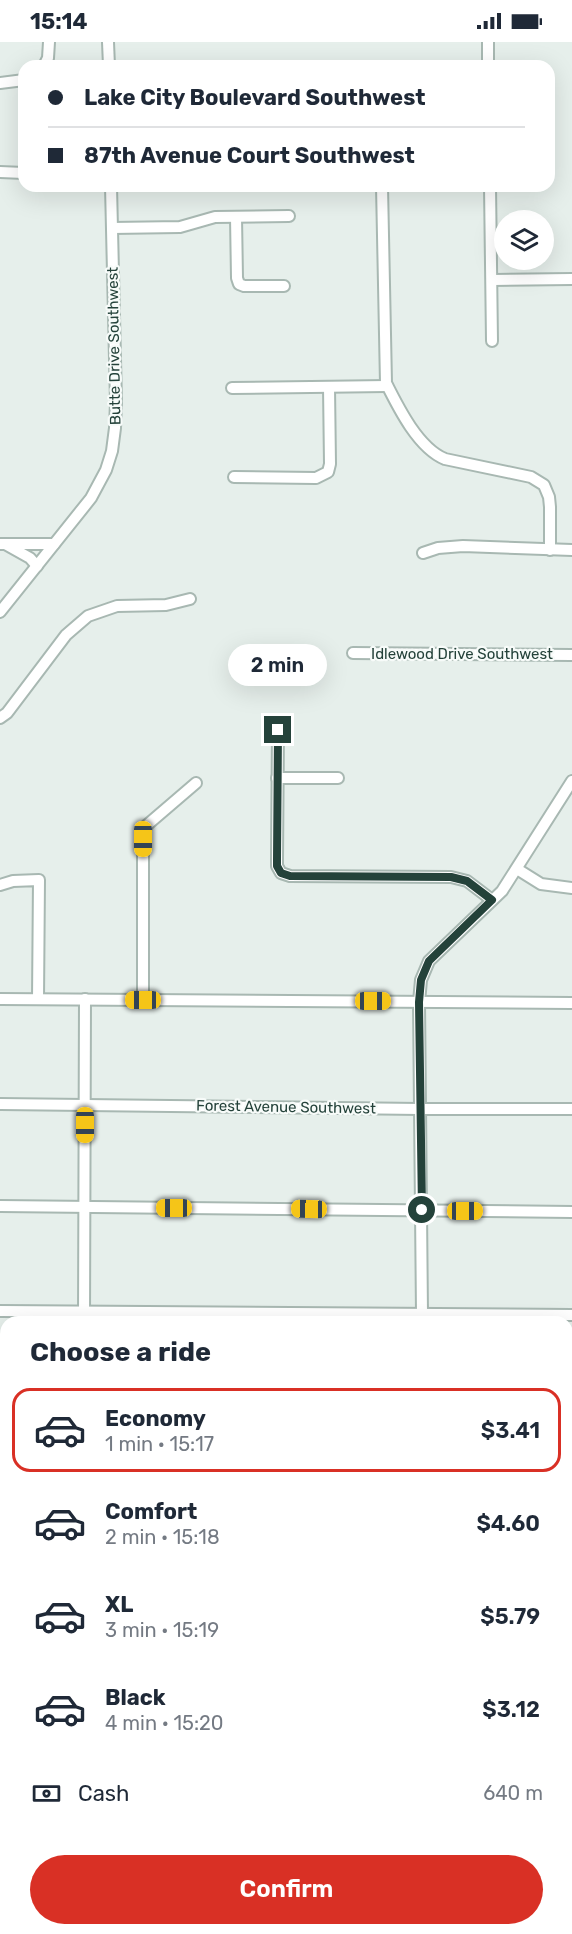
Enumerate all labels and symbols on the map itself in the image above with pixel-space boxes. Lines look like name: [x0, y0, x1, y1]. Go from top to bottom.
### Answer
street label: Butte Drive Southwest: [104, 267, 124, 425]
callout: 2 min: [228, 643, 328, 685]
street label: Idlewood Drive Southwest: [371, 645, 553, 663]
route end: [264, 716, 291, 743]
car: [134, 821, 152, 857]
car: [125, 991, 161, 1009]
car: [355, 992, 391, 1010]
street label: Forest Avenue Southwest: [196, 1096, 376, 1118]
car: [76, 1107, 94, 1143]
route start: [408, 1196, 435, 1223]
car: [156, 1199, 192, 1217]
car: [291, 1200, 327, 1218]
car: [447, 1202, 483, 1220]

